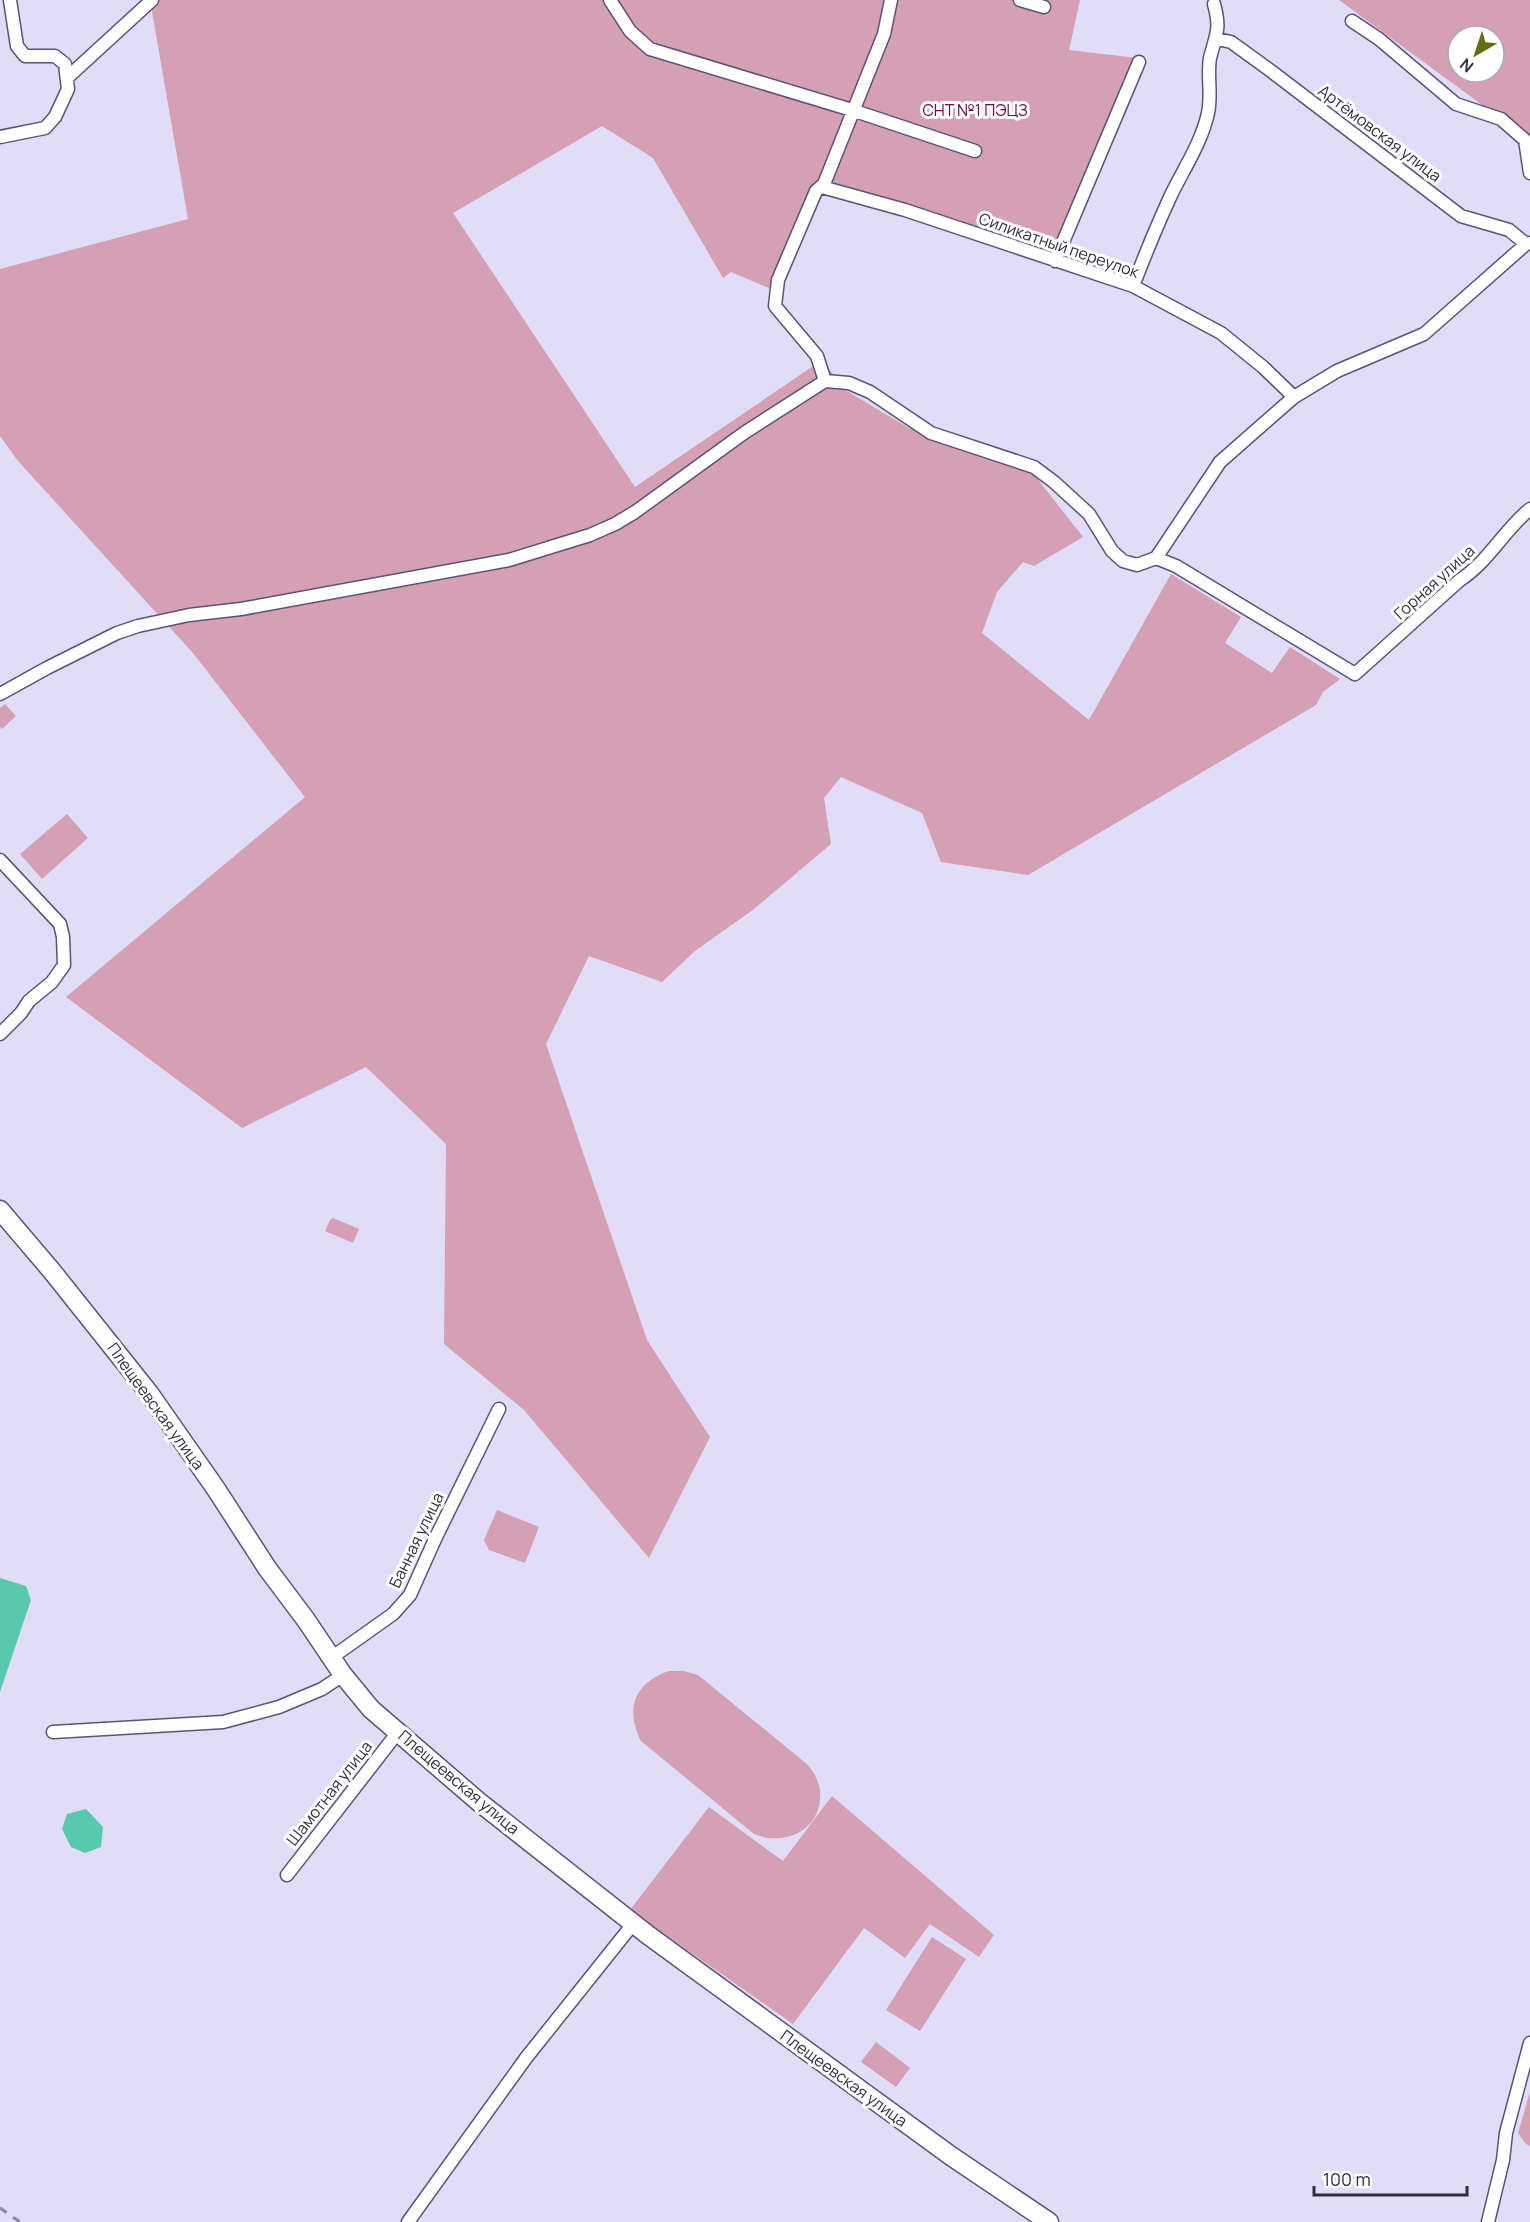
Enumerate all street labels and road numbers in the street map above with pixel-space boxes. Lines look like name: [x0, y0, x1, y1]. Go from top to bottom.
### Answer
street label: Артёмовская улица: [1314, 79, 1446, 187]
street label: Силикатный переулок: [976, 207, 1143, 283]
street label: Горная улица: [1389, 540, 1479, 624]
street label: Плещеевская улица: [102, 1338, 210, 1474]
street label: Банная улица: [383, 1489, 449, 1591]
street label: Плещеевская улица: [394, 1725, 524, 1839]
street label: Шамотная улица: [281, 1736, 377, 1850]
street label: Плещеевская улица: [776, 2024, 912, 2132]

